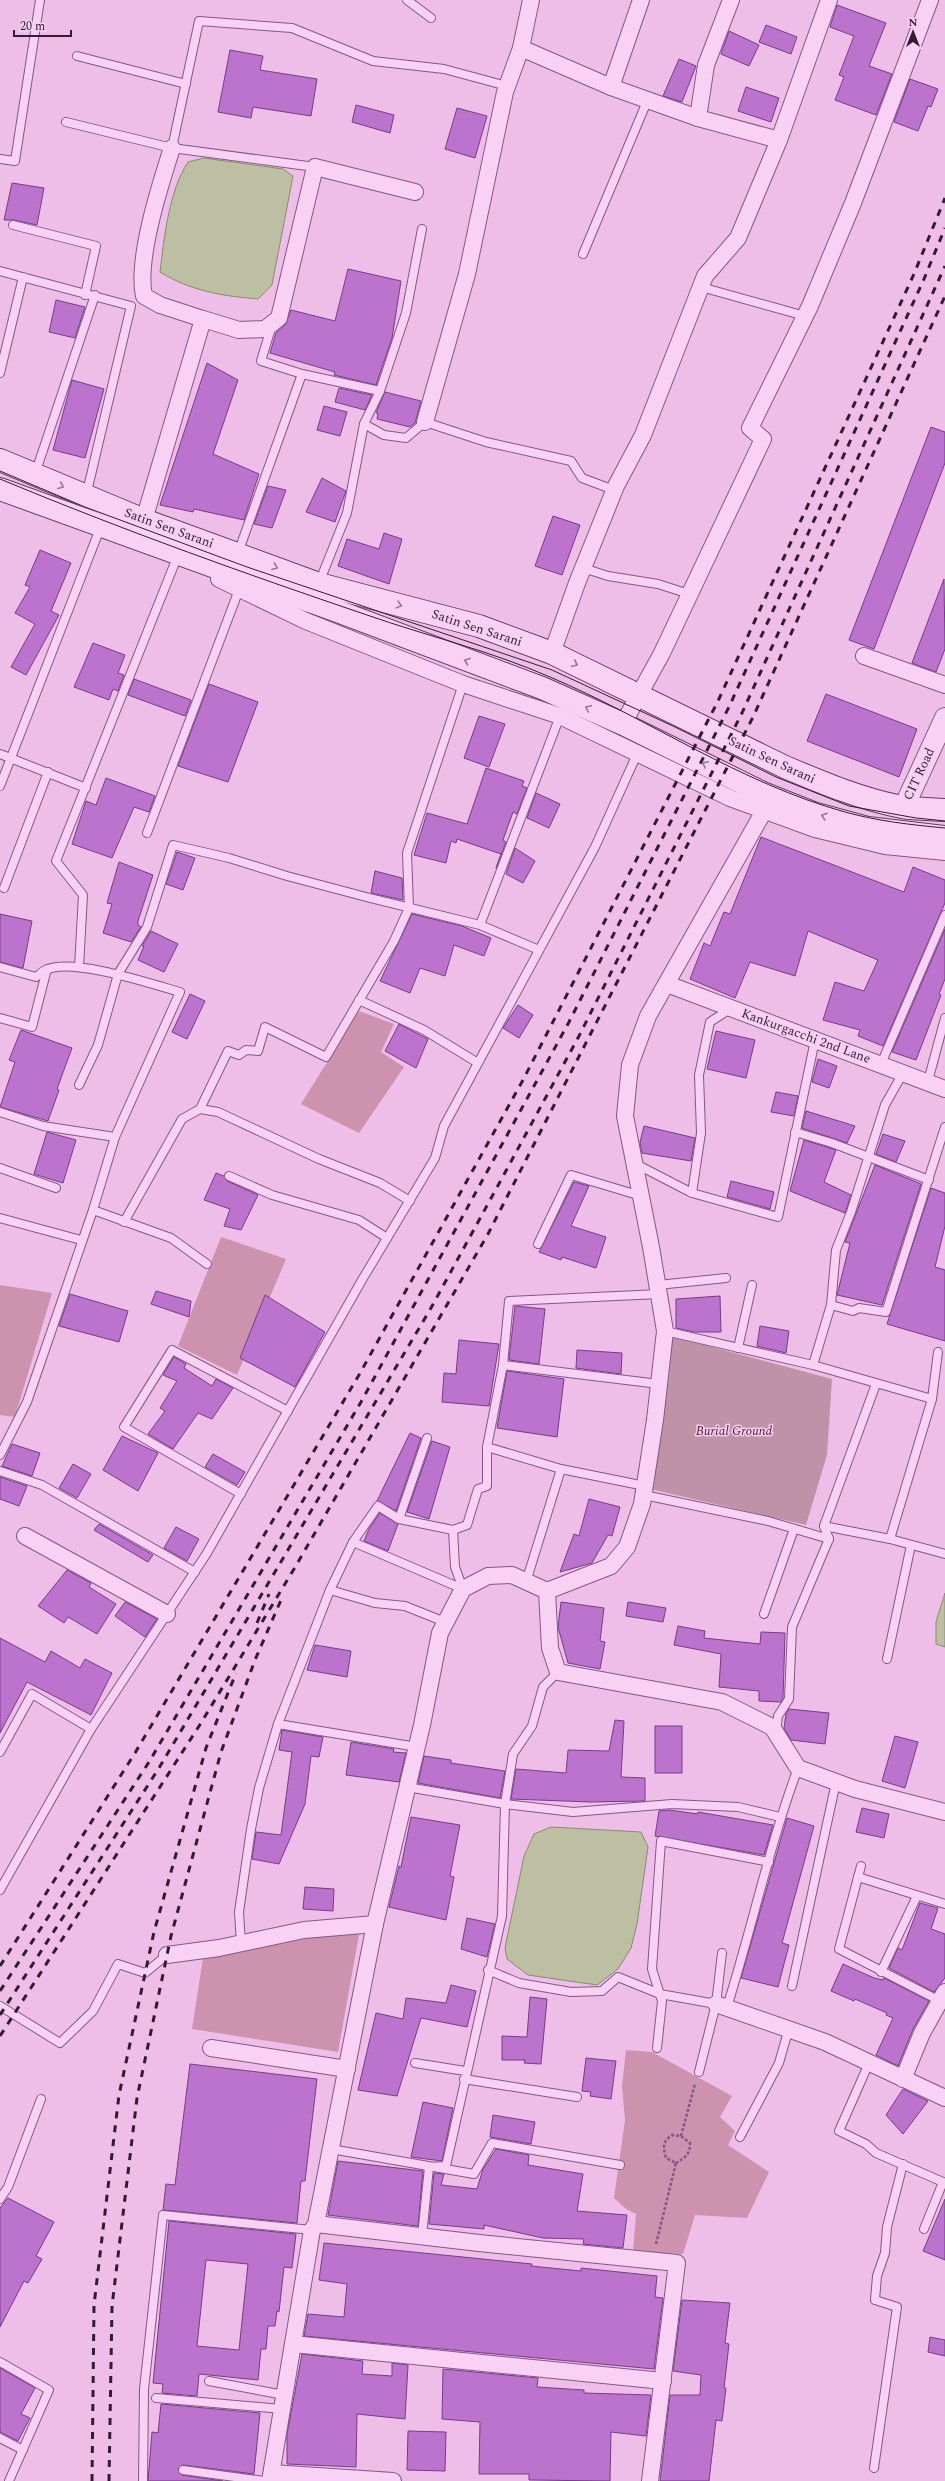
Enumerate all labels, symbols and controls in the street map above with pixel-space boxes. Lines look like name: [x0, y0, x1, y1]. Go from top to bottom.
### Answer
scale bar: [14, 12, 71, 38]
north arrow: [893, 12, 933, 52]
text: N: [909, 14, 918, 31]
text: 20 m: [20, 17, 45, 36]
one-way arrow: [58, 482, 65, 490]
street label: Satin Sen Sarani: [121, 503, 217, 553]
one-way arrow: [271, 562, 278, 570]
one-way arrow: [396, 600, 402, 608]
street label: Satin Sen Sarani: [429, 604, 525, 652]
one-way arrow: [464, 657, 471, 666]
one-way arrow: [571, 659, 578, 667]
one-way arrow: [585, 705, 593, 713]
street label: Satin Sen Sarani: [725, 731, 819, 789]
street label: CIT Road: [898, 744, 940, 804]
one-way arrow: [702, 761, 710, 769]
one-way arrow: [821, 812, 828, 821]
street label: Kankurgacchi 2nd Lane: [739, 1003, 873, 1069]
park label: Burial Ground: [696, 1421, 773, 1441]

